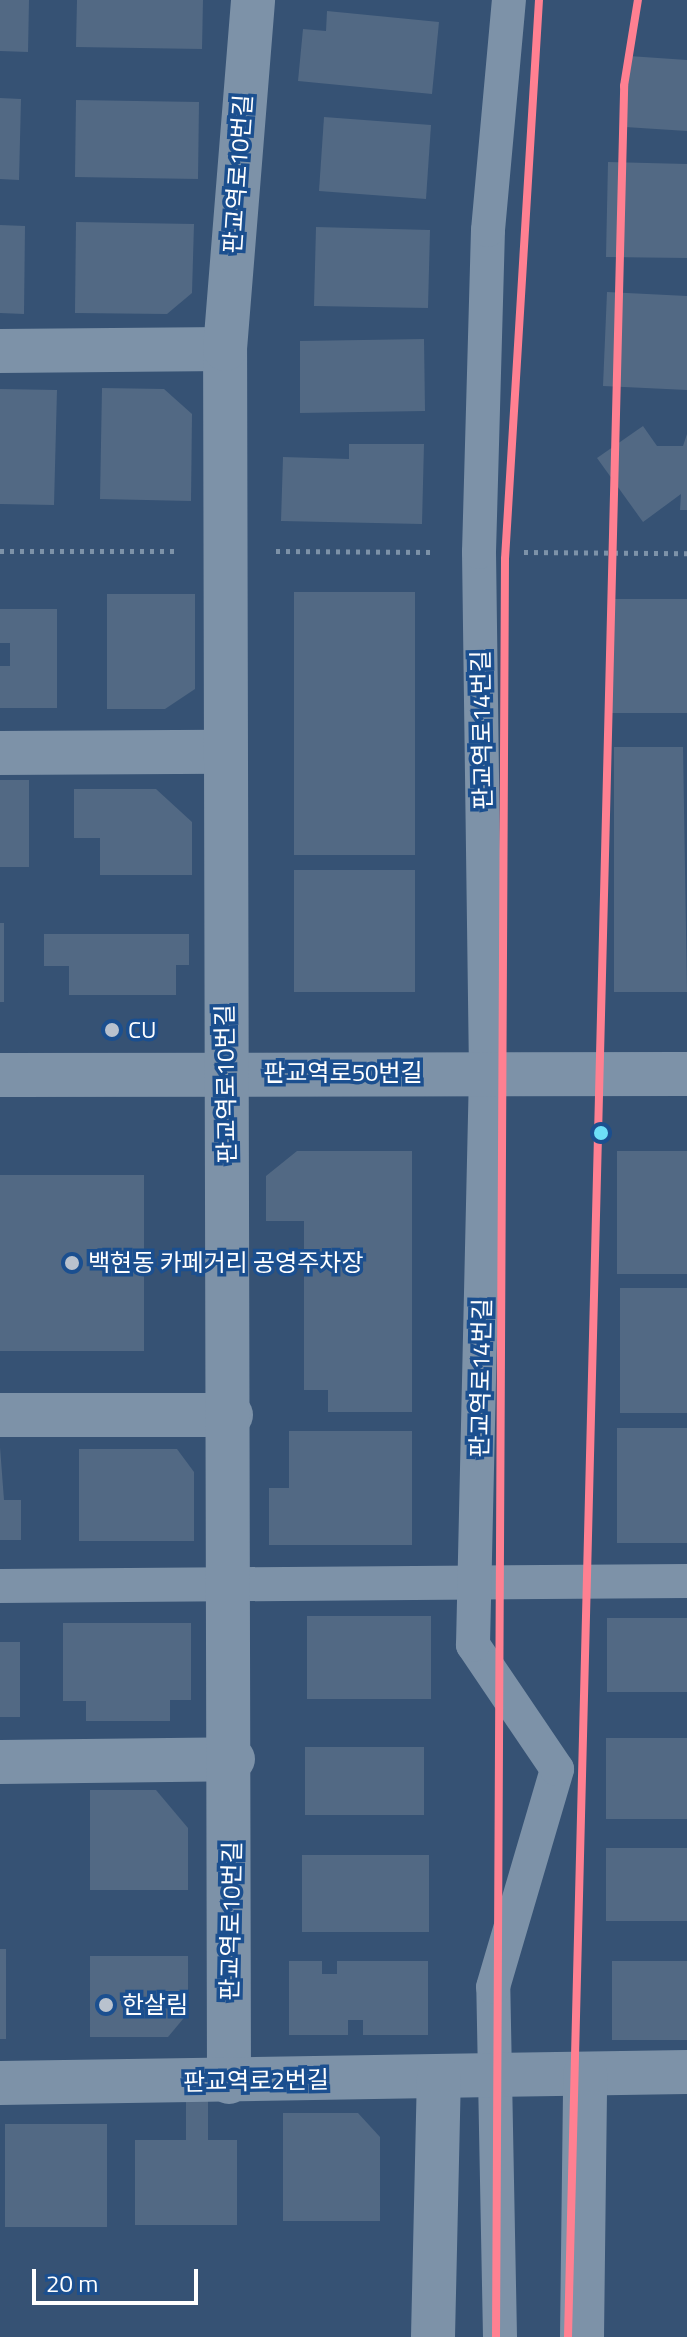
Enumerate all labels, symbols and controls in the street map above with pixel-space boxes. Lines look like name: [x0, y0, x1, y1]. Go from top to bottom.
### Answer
street label: 판교역로10번길: [218, 94, 258, 254]
street label: 판교역로14번길: [466, 650, 498, 810]
street label: 판교역로10번길: [210, 1004, 242, 1164]
place label: CU: [128, 1016, 157, 1044]
marker: CU: [103, 1021, 121, 1039]
street label: 판교역로50번길: [263, 1059, 423, 1087]
unlabelled marker: [593, 1125, 609, 1141]
place label: 백현동 카페거리 공영주차장: [88, 1249, 364, 1277]
marker: 백현동 카페거리 공영주차장: [63, 1254, 81, 1272]
street label: 판교역로14번길: [465, 1298, 497, 1458]
street label: 판교역로10번길: [215, 1841, 247, 2001]
place label: 한살림: [122, 1991, 188, 2019]
marker: 한살림: [97, 1996, 115, 2014]
street label: 판교역로2번길: [183, 2065, 329, 2097]
scale bar: [36, 2253, 202, 2303]
text: 20 m: [46, 2265, 98, 2301]

